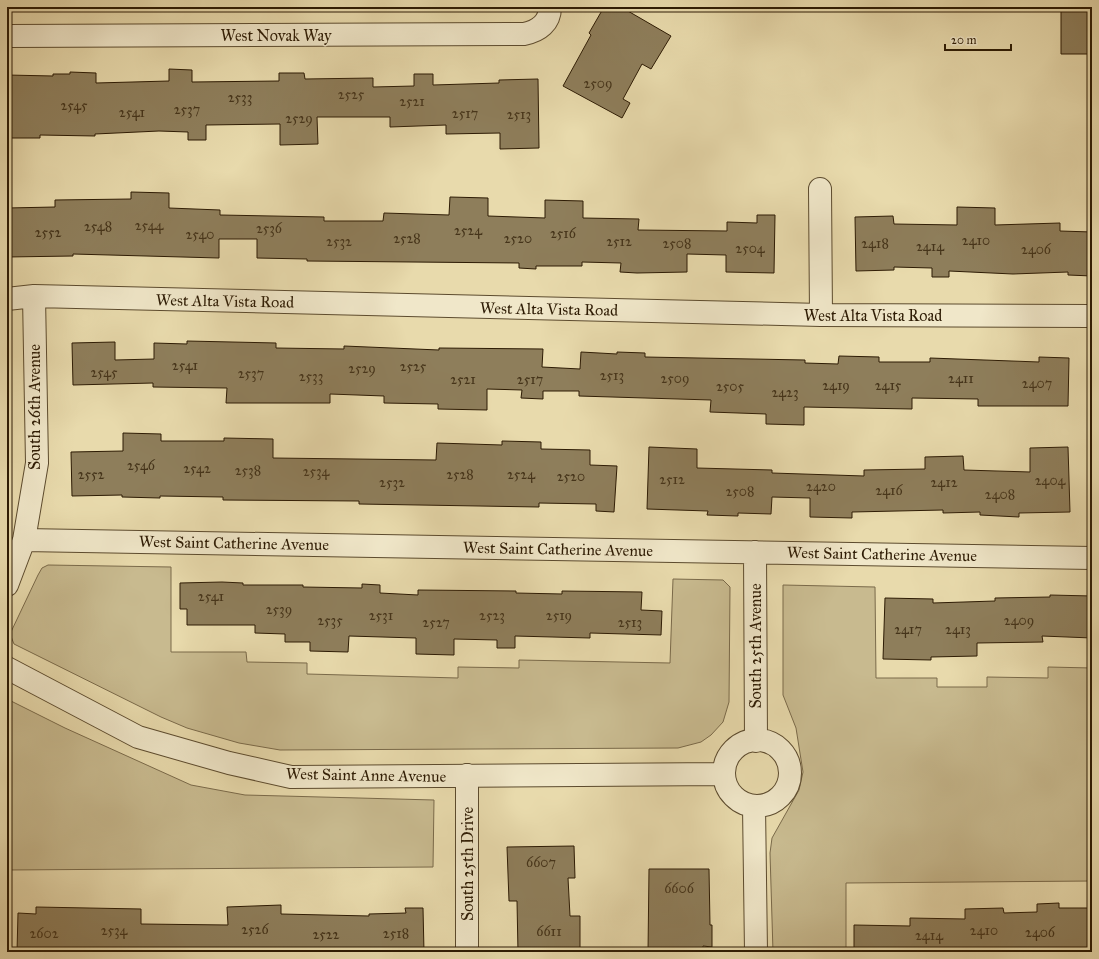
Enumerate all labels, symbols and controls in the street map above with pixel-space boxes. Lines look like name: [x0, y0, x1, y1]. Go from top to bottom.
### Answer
street label: West Novak Way: [220, 26, 332, 45]
scale bar: [945, 26, 1011, 52]
text: 20 m: [951, 33, 977, 47]
house number: 2509: [584, 75, 612, 92]
house number: 2525: [338, 86, 365, 103]
house number: 2533: [228, 89, 252, 106]
house number: 2521: [399, 93, 425, 110]
house number: 2545: [60, 97, 88, 114]
house number: 2537: [174, 101, 200, 118]
house number: 2541: [119, 104, 146, 121]
house number: 2517: [452, 105, 478, 122]
house number: 2513: [507, 106, 531, 123]
house number: 2529: [285, 110, 313, 127]
house number: 2544: [135, 217, 164, 234]
house number: 2548: [84, 218, 112, 235]
house number: 2536: [256, 220, 283, 237]
house number: 2524: [454, 222, 483, 239]
house number: 2552: [35, 224, 61, 241]
house number: 2516: [550, 225, 577, 242]
house number: 2540: [186, 226, 214, 243]
house number: 2528: [393, 230, 421, 247]
house number: 2520: [504, 230, 532, 247]
house number: 2410: [962, 232, 990, 249]
house number: 2532: [326, 233, 352, 250]
house number: 2512: [606, 233, 632, 250]
house number: 2508: [663, 235, 691, 252]
house number: 2418: [861, 235, 889, 252]
house number: 2414: [916, 238, 945, 255]
house number: 2504: [735, 240, 766, 257]
house number: 2406: [1021, 241, 1052, 258]
street label: West Alta Vista Road: [156, 290, 294, 312]
street label: West Alta Vista Road: [480, 298, 618, 320]
street label: West Alta Vista Road: [804, 306, 942, 325]
street label: South 26th Avenue: [25, 344, 44, 470]
house number: 2541: [172, 357, 199, 374]
house number: 2525: [400, 358, 427, 375]
house number: 2529: [348, 360, 376, 377]
house number: 2545: [90, 364, 118, 381]
house number: 2537: [238, 365, 264, 382]
house number: 2513: [600, 367, 624, 384]
house number: 2533: [299, 368, 323, 385]
house number: 2509: [661, 370, 689, 387]
house number: 2411: [948, 370, 974, 387]
house number: 2521: [450, 371, 476, 388]
house number: 2517: [517, 371, 543, 388]
house number: 2407: [1022, 375, 1052, 392]
house number: 2419: [822, 377, 850, 394]
house number: 2415: [875, 377, 902, 394]
house number: 2505: [716, 378, 744, 395]
house number: 2423: [771, 384, 799, 401]
house number: 2546: [127, 457, 156, 474]
house number: 2542: [183, 460, 211, 477]
house number: 2538: [235, 462, 261, 479]
house number: 2534: [303, 463, 331, 480]
house number: 2552: [78, 466, 104, 483]
house number: 2528: [446, 466, 474, 483]
house number: 2524: [507, 466, 536, 483]
house number: 2520: [557, 468, 585, 485]
house number: 2512: [659, 471, 685, 488]
house number: 2404: [1035, 472, 1067, 489]
house number: 2532: [379, 474, 405, 491]
house number: 2412: [930, 474, 958, 491]
house number: 2420: [806, 478, 836, 495]
house number: 2416: [875, 482, 904, 499]
house number: 2508: [726, 483, 754, 500]
house number: 2408: [985, 486, 1015, 503]
street label: West Saint Catherine Avenue: [139, 532, 330, 554]
street label: West Saint Catherine Avenue: [463, 538, 654, 560]
street label: West Saint Catherine Avenue: [787, 543, 978, 565]
street label: South 25th Avenue: [746, 583, 765, 709]
house number: 2541: [198, 588, 225, 605]
house number: 2539: [266, 601, 292, 618]
house number: 2531: [369, 607, 394, 624]
house number: 2523: [479, 607, 505, 624]
house number: 2519: [546, 607, 572, 624]
house number: 2535: [317, 612, 343, 629]
house number: 2409: [1004, 612, 1034, 629]
house number: 2527: [422, 614, 450, 631]
house number: 2513: [618, 614, 642, 631]
house number: 2417: [894, 621, 922, 638]
house number: 2413: [945, 621, 971, 638]
street label: West Saint Anne Avenue: [286, 764, 447, 786]
street label: South 25th Drive: [458, 807, 477, 921]
house number: 6607: [526, 854, 556, 871]
house number: 6606: [664, 880, 695, 897]
house number: 2526: [241, 921, 270, 938]
house number: 2534: [101, 922, 129, 939]
house number: 2410: [970, 922, 998, 939]
house number: 6611: [536, 923, 562, 940]
house number: 2406: [1025, 924, 1056, 941]
house number: 2602: [29, 925, 59, 942]
house number: 2518: [383, 925, 409, 942]
house number: 2522: [312, 926, 340, 943]
house number: 2414: [915, 927, 944, 944]

